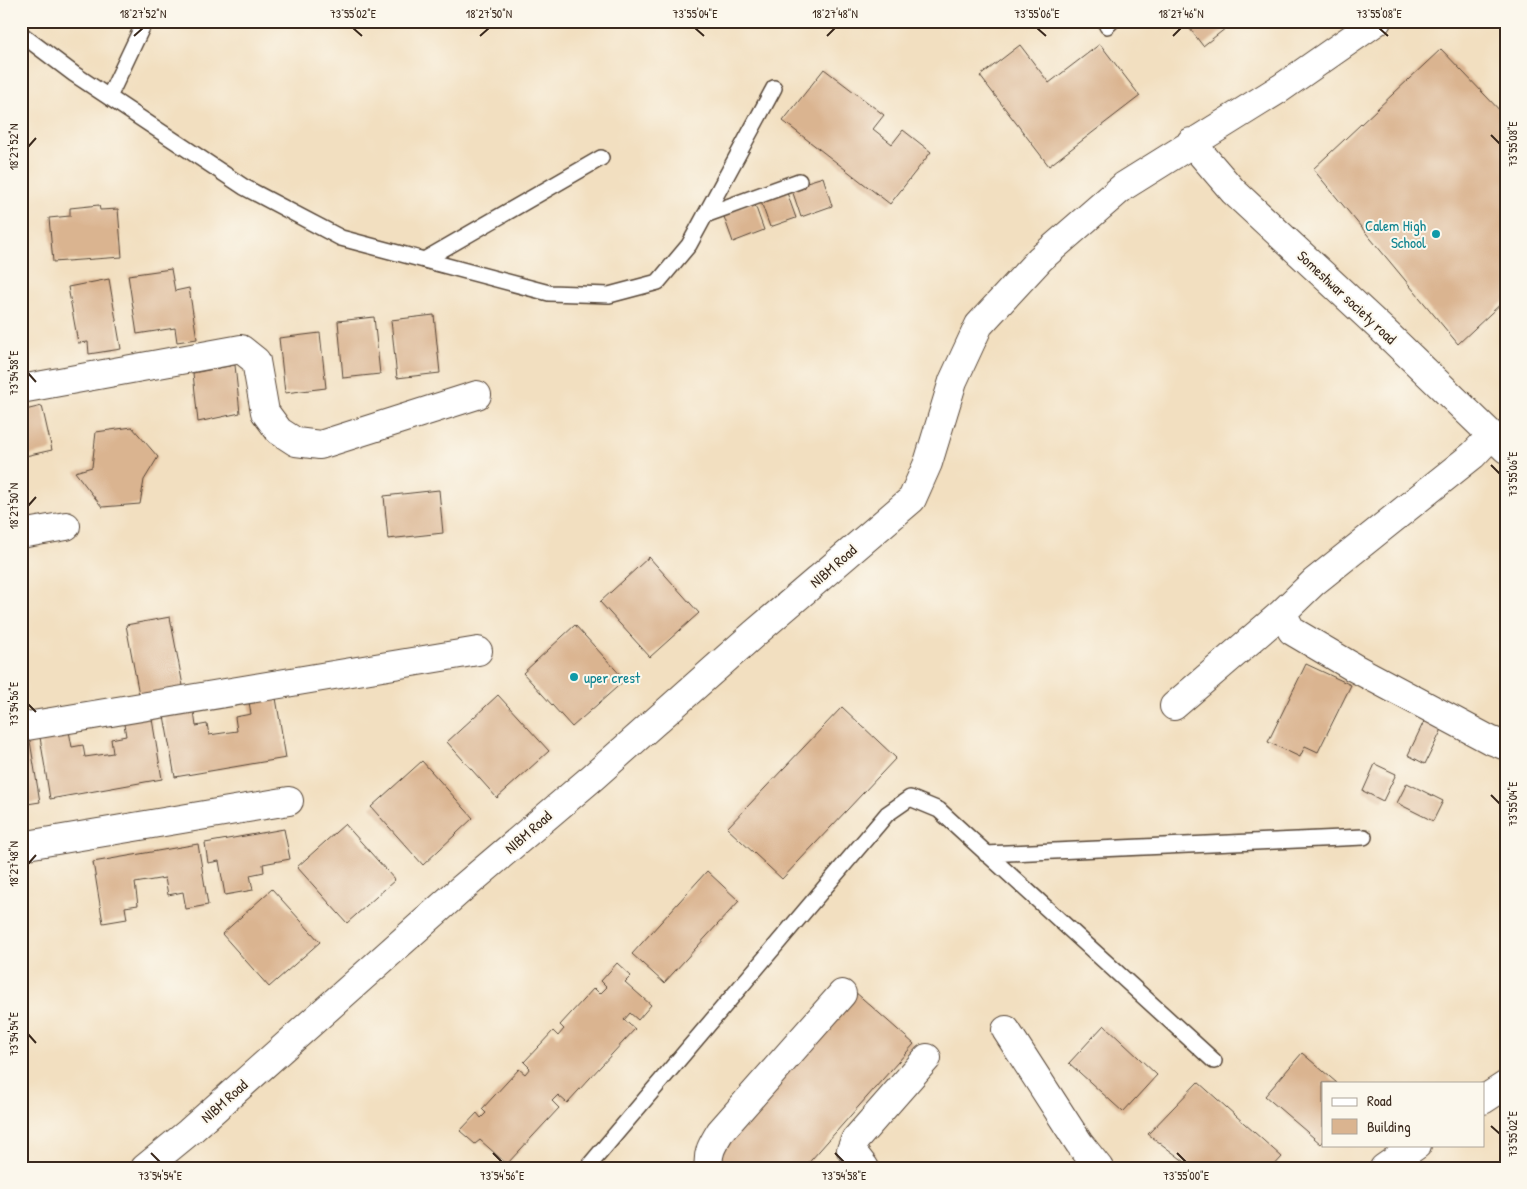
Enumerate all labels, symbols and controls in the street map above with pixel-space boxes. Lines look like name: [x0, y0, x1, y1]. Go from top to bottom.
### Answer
text: 18°27'52"N: [120, 5, 166, 22]
text: 73°55'02"E: [330, 5, 377, 22]
text: 18°27'50"N: [466, 5, 512, 22]
text: 73°55'04"E: [672, 5, 718, 22]
text: 18°27'48"N: [812, 5, 858, 22]
text: 73°55'06"E: [1014, 5, 1060, 22]
text: 18°27'46"N: [1158, 5, 1204, 22]
text: 73°55'08"E: [1356, 5, 1403, 22]
text: 73°55'08"E: [1504, 120, 1521, 167]
text: 18°27'52"N: [5, 124, 22, 170]
place label: Calem High School: [1365, 215, 1426, 253]
marker: Calem High School: [1430, 228, 1442, 240]
street label: Someshwar society road: [1293, 245, 1401, 349]
text: 73°54'58"E: [5, 350, 22, 395]
text: 73°55'06"E: [1504, 451, 1521, 497]
text: 18°27'50"N: [5, 483, 22, 529]
street label: NIBM Road: [805, 540, 861, 592]
place label: uper crest: [584, 667, 641, 688]
marker: uper crest: [568, 671, 580, 683]
text: 73°54'56"E: [5, 681, 22, 726]
text: 73°55'04"E: [1504, 781, 1521, 827]
street label: NIBM Road: [500, 806, 556, 858]
text: 18°27'48"N: [5, 841, 22, 887]
text: 73°54'54"E: [5, 1011, 22, 1056]
street label: NIBM Road: [196, 1074, 252, 1128]
legend: [1322, 1082, 1484, 1146]
text: Road: [1367, 1090, 1392, 1111]
text: 73°55'02"E: [1504, 1110, 1521, 1157]
text: Building: [1367, 1116, 1411, 1137]
text: 73°54'54"E: [138, 1167, 183, 1184]
text: 73°54'56"E: [480, 1167, 525, 1184]
text: 73°54'58"E: [822, 1167, 867, 1184]
text: 73°55'00"E: [1163, 1167, 1210, 1184]

